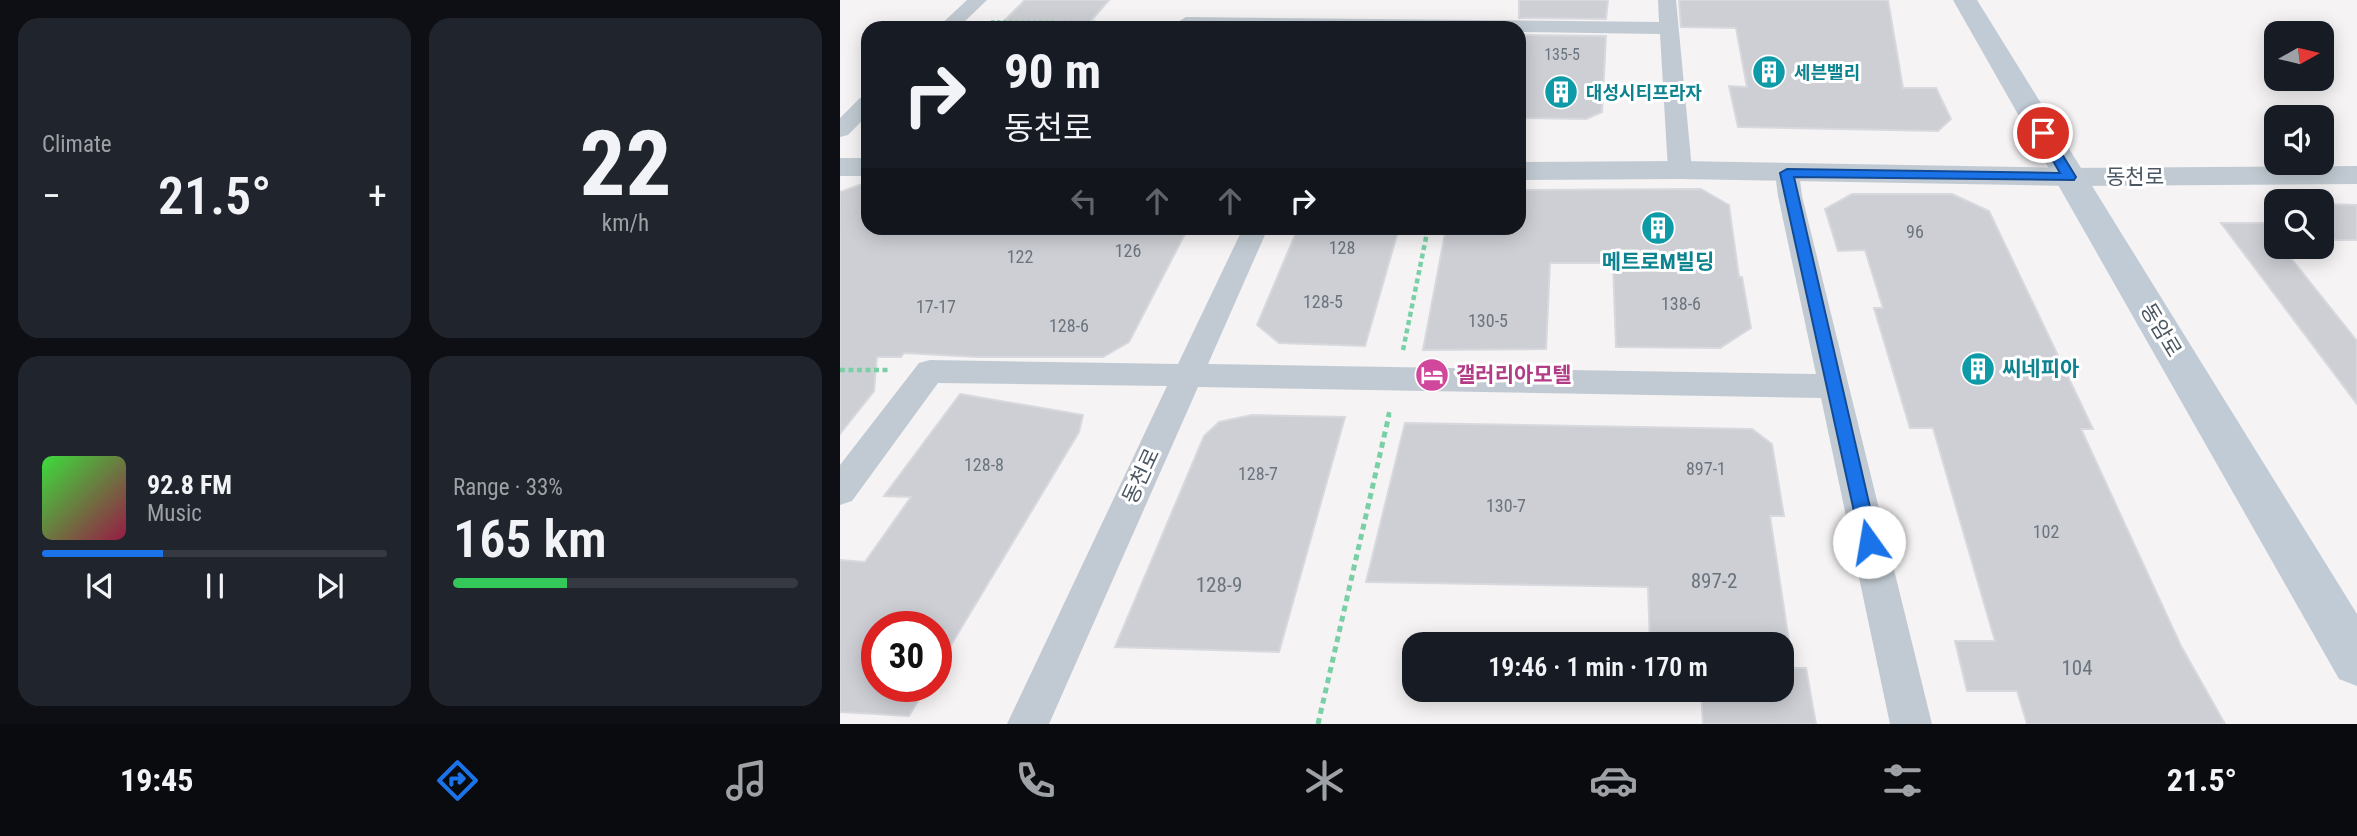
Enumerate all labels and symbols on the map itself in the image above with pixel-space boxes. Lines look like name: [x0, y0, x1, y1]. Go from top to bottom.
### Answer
north arrow: [2264, 21, 2334, 91]
house number: 135-5: [1544, 45, 1580, 64]
building icon: 세븐밸리: [1750, 53, 1788, 91]
place label: 세븐밸리: [1794, 62, 1860, 83]
building icon: 대성시티프라자: [1542, 73, 1580, 111]
place label: 대성시티프라자: [1586, 82, 1702, 103]
pin: [2013, 103, 2073, 163]
street label: 동천로: [2106, 165, 2164, 189]
building icon: 메트로M빌딩: [1639, 209, 1677, 247]
house number: 96: [1906, 221, 1924, 242]
house number: 128: [1329, 237, 1355, 258]
house number: 126: [1115, 240, 1141, 261]
house number: 122: [1007, 246, 1033, 267]
place label: 메트로M빌딩: [1602, 250, 1714, 274]
house number: 128-5: [1303, 291, 1343, 312]
house number: 138-6: [1661, 293, 1701, 314]
house number: 17-17: [916, 296, 956, 317]
street label: 동암로: [2136, 299, 2186, 361]
house number: 130-5: [1468, 310, 1508, 331]
house number: 128-6: [1049, 315, 1089, 336]
building icon: 씨네피아: [1959, 350, 1997, 388]
hotel icon: 갤러리아모텔: [1413, 356, 1451, 394]
place label: 씨네피아: [2002, 357, 2079, 381]
place label: 갤러리아모텔: [1456, 363, 1572, 387]
street label: 동천로: [1118, 445, 1164, 507]
house number: 128-8: [964, 454, 1004, 475]
house number: 897-1: [1686, 458, 1726, 479]
house number: 128-7: [1238, 463, 1278, 484]
house number: 130-7: [1486, 495, 1526, 516]
position arrow: [1832, 505, 1906, 579]
house number: 102: [2033, 521, 2059, 542]
house number: 897-2: [1691, 569, 1737, 593]
house number: 128-9: [1196, 573, 1242, 597]
speed limit sign: 30: [861, 611, 952, 702]
house number: 104: [2061, 656, 2093, 680]

